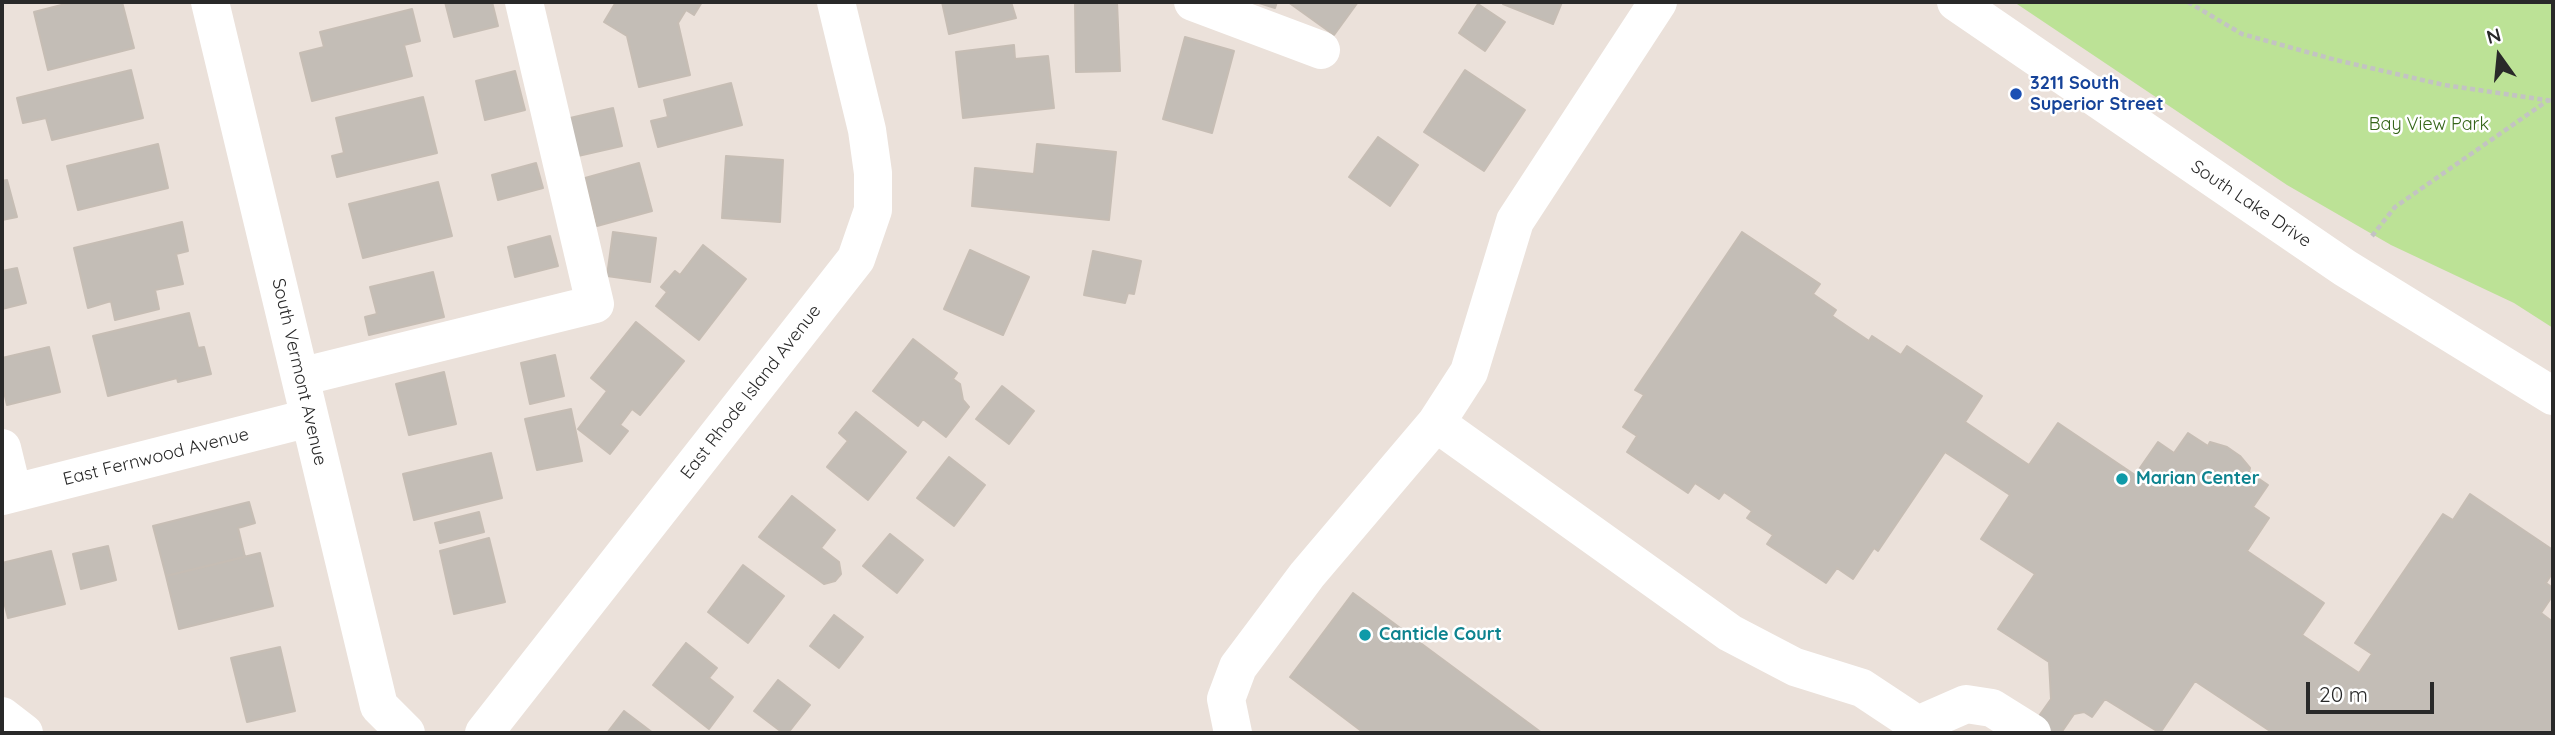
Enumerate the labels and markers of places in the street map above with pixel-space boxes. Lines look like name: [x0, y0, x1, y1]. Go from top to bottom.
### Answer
place label: 3211 South Superior Street: [2030, 73, 2164, 116]
marker: 3211 South Superior Street: [2008, 86, 2024, 102]
place label: Marian Center: [2136, 468, 2260, 490]
marker: Marian Center: [2114, 471, 2130, 487]
place label: Canticle Court: [1379, 624, 1502, 646]
marker: Canticle Court: [1357, 627, 1373, 643]

